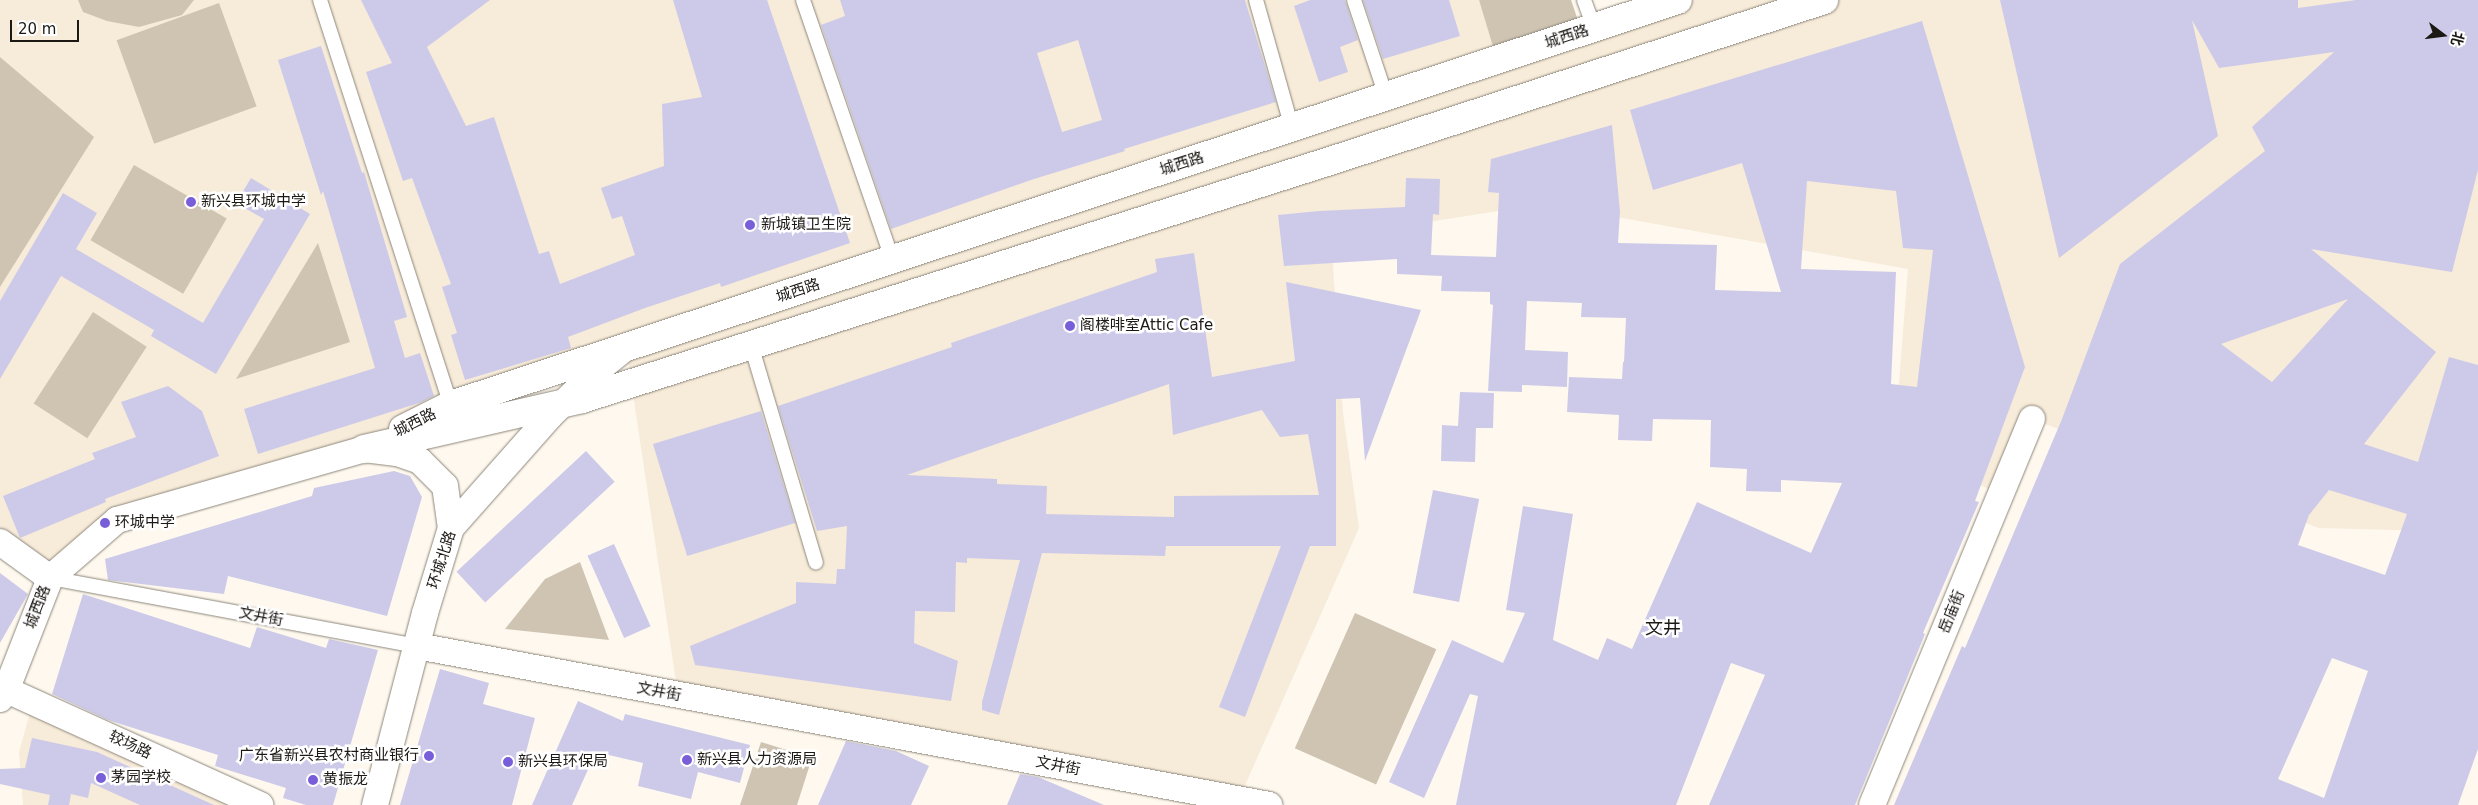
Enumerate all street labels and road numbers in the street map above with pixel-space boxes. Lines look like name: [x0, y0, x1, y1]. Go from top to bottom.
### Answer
street label: 城西路: [1543, 21, 1591, 53]
street label: 城西路: [1158, 148, 1206, 180]
street label: 城西路: [774, 275, 822, 307]
street label: 城西路: [391, 405, 439, 441]
street label: 环城北路: [424, 529, 460, 591]
street label: 城西路: [22, 583, 54, 631]
street label: 岳庙街: [1935, 588, 1969, 636]
street label: 文井街: [237, 604, 285, 630]
street label: 文井街: [635, 679, 683, 705]
street label: 较场路: [106, 727, 154, 763]
street label: 文井街: [1034, 753, 1082, 779]

